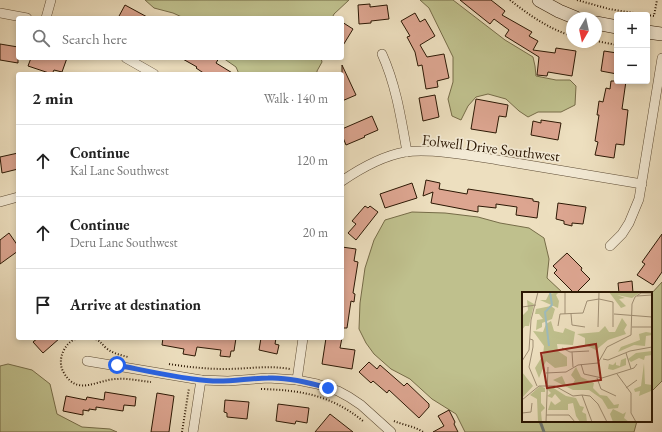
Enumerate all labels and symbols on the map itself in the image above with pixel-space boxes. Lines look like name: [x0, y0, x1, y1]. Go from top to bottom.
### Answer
north arrow: [566, 12, 602, 48]
street label: Folwell Drive Southwest: [421, 130, 561, 165]
inset map: [522, 292, 652, 422]
route start: [108, 356, 126, 374]
route end: [319, 379, 337, 397]

